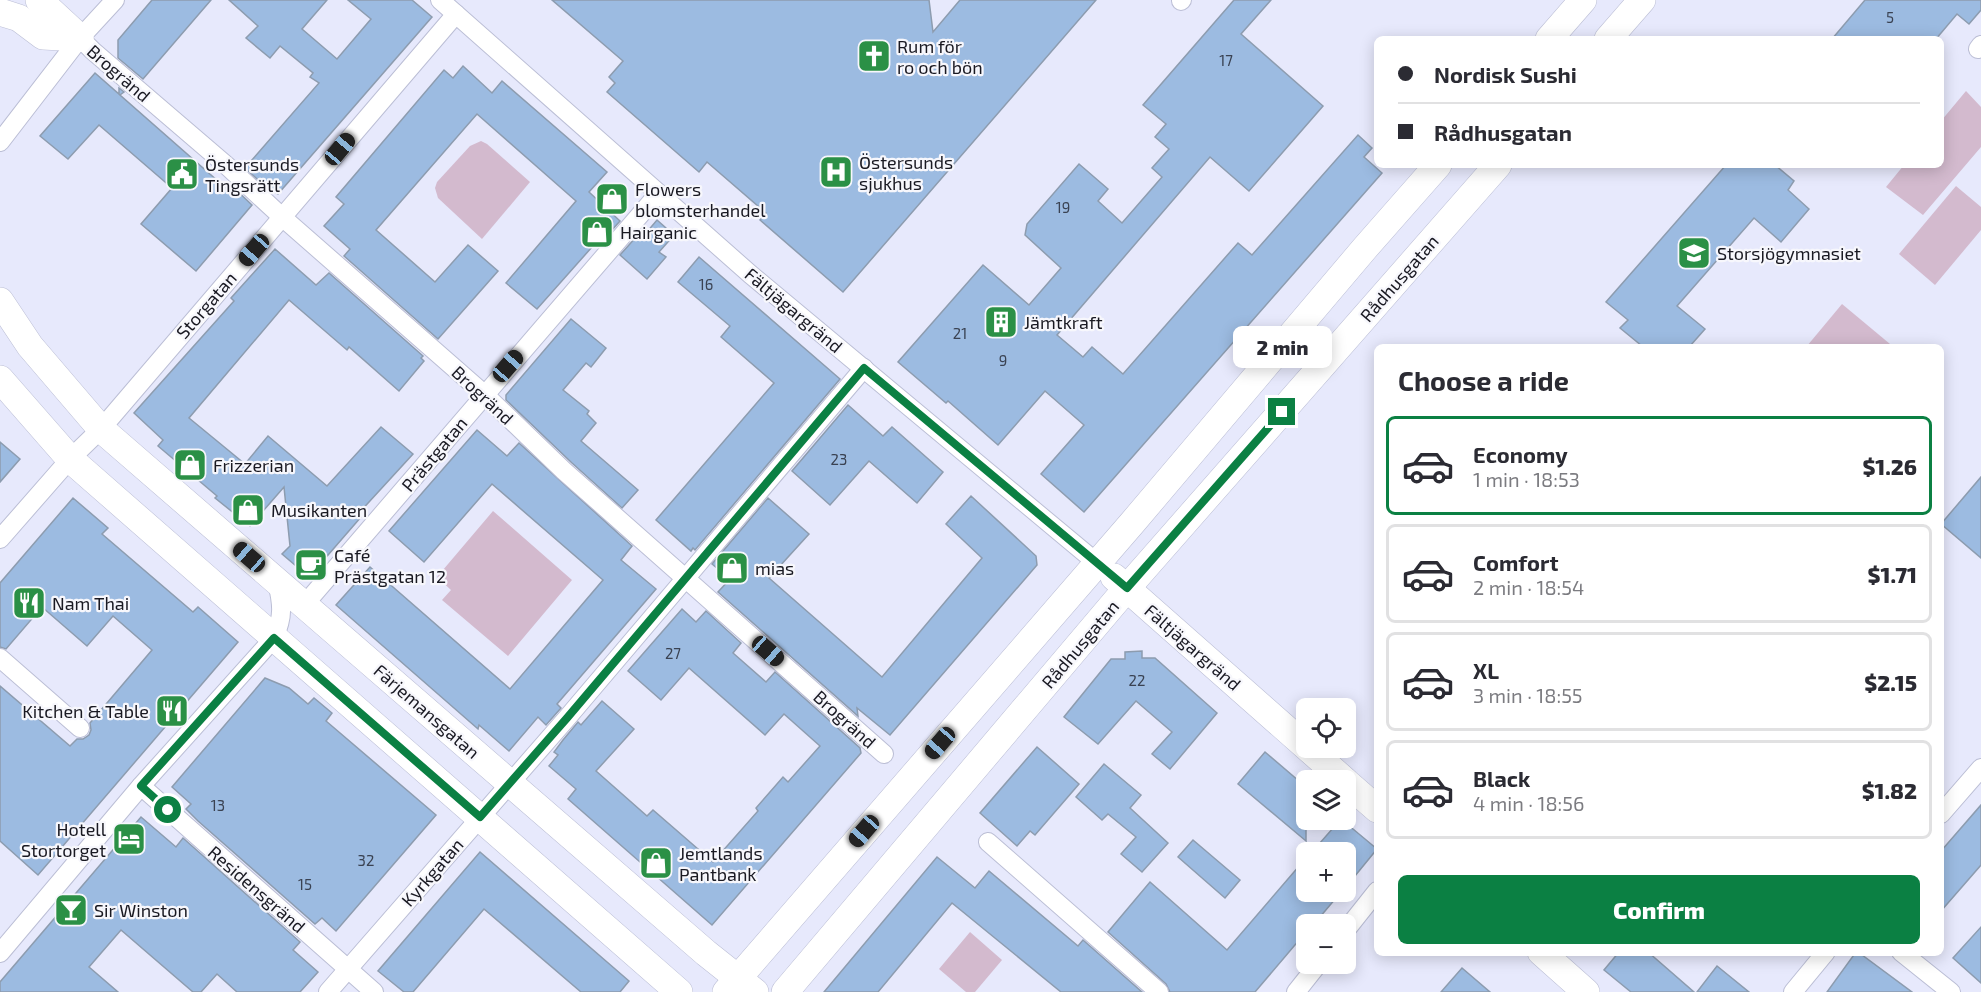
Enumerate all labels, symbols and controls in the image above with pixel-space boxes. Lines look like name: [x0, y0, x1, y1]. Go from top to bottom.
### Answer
house number: 5: [1886, 8, 1894, 26]
place label: Rum för ro och bön: [897, 35, 983, 78]
church icon: Rum för ro och bön: [856, 38, 892, 74]
street label: Brogränd: [83, 40, 155, 106]
house number: 17: [1219, 51, 1233, 69]
text: Nordisk Sushi: [1434, 61, 1577, 87]
text: Rådhusgatan: [1434, 119, 1572, 145]
car: [322, 129, 358, 169]
place label: Östersunds sjukhus: [859, 151, 953, 194]
place label: Östersunds Tingsrätt: [205, 153, 299, 196]
hospital icon: Östersunds sjukhus: [818, 154, 854, 190]
public building icon: Östersunds Tingsrätt: [164, 156, 200, 192]
place label: Flowers blomsterhandel: [635, 178, 766, 221]
shop icon: Flowers blomsterhandel: [594, 181, 630, 217]
house number: 19: [1056, 198, 1070, 216]
shop icon: Hairganic: [579, 214, 615, 250]
place label: Hairganic: [620, 221, 697, 243]
street label: Rådhusgatan: [1355, 230, 1443, 326]
car: [235, 231, 273, 269]
school or university icon: Storsjögymnasiet: [1676, 235, 1712, 271]
place label: Storsjögymnasiet: [1717, 242, 1861, 264]
street label: Fältjägargränd: [741, 263, 847, 357]
street label: Storgatan: [171, 267, 241, 343]
house number: 16: [699, 275, 713, 293]
building icon: Jämtkraft: [983, 304, 1019, 340]
place label: Jämtkraft: [1024, 311, 1103, 333]
house number: 21: [953, 324, 967, 342]
callout: 2 min: [1232, 325, 1332, 367]
text: 2 min: [1257, 335, 1308, 359]
car: [489, 347, 527, 385]
house number: 9: [999, 351, 1007, 369]
street label: Brogränd: [448, 361, 518, 429]
text: Choose a ride: [1398, 364, 1569, 396]
route end: [1268, 398, 1295, 425]
street label: Prästgatan: [396, 412, 472, 496]
icon: car: [1401, 439, 1455, 493]
text: Economy: [1473, 441, 1568, 467]
shop icon: Frizzerian: [172, 447, 208, 483]
house number: 23: [831, 450, 847, 468]
text: $1.26: [1862, 453, 1917, 479]
place label: Frizzerian: [213, 454, 294, 476]
text: 1 min · 18:53: [1473, 467, 1580, 491]
shop icon: Musikanten: [230, 492, 266, 528]
place label: Musikanten: [271, 499, 367, 521]
car: [230, 538, 268, 576]
place label: Café Prästgatan 12: [334, 544, 446, 587]
cafe icon: Café Prästgatan 12: [293, 547, 329, 583]
icon: car: [1401, 547, 1455, 601]
text: Comfort: [1473, 549, 1558, 575]
shop icon: mias: [714, 550, 750, 586]
place label: mias: [755, 557, 794, 579]
text: $1.71: [1868, 561, 1917, 587]
text: 2 min · 18:54: [1473, 575, 1584, 599]
restaurant icon: Nam Thai: [11, 585, 47, 621]
place label: Nam Thai: [52, 592, 129, 614]
street label: Rådhusgatan: [1037, 595, 1123, 693]
street label: Fältjägargränd: [1140, 599, 1246, 695]
car: [749, 632, 787, 670]
house number: 27: [665, 644, 681, 662]
icon: car: [1401, 655, 1455, 709]
text: XL: [1473, 657, 1499, 683]
street label: Färjemansgatan: [370, 659, 484, 763]
text: $2.15: [1864, 669, 1917, 695]
house number: 22: [1129, 671, 1145, 689]
text: 3 min · 18:55: [1473, 683, 1583, 707]
street label: Brogränd: [809, 685, 881, 753]
restaurant icon: Kitchen & Table: [154, 693, 190, 729]
map controls: [1296, 698, 1356, 974]
button: locate: [1296, 698, 1356, 758]
place label: Kitchen & Table: [22, 700, 149, 722]
car: [921, 724, 959, 762]
icon: car: [1401, 763, 1455, 817]
text: Black: [1473, 765, 1530, 791]
button: layers: [1296, 770, 1356, 830]
text: $1.82: [1862, 777, 1917, 803]
text: 4 min · 18:56: [1473, 791, 1584, 815]
route start: [154, 796, 181, 823]
house number: 13: [211, 796, 225, 814]
car: [845, 812, 883, 850]
place label: Hotell Stortorget: [21, 818, 107, 861]
hotel icon: Hotell Stortorget: [111, 821, 147, 857]
street label: Kyrkgatan: [396, 833, 468, 911]
street label: Residensgränd: [204, 841, 310, 937]
place label: Jemtlands Pantbank: [679, 842, 763, 885]
button: +: [1296, 842, 1356, 902]
shop icon: Jemtlands Pantbank: [638, 845, 674, 881]
house number: 32: [358, 851, 374, 869]
house number: 15: [298, 875, 312, 893]
button: Confirm: [1398, 875, 1920, 944]
bar icon: Sir Winston: [53, 892, 89, 928]
place label: Sir Winston: [94, 899, 188, 921]
button: −: [1296, 914, 1356, 974]

